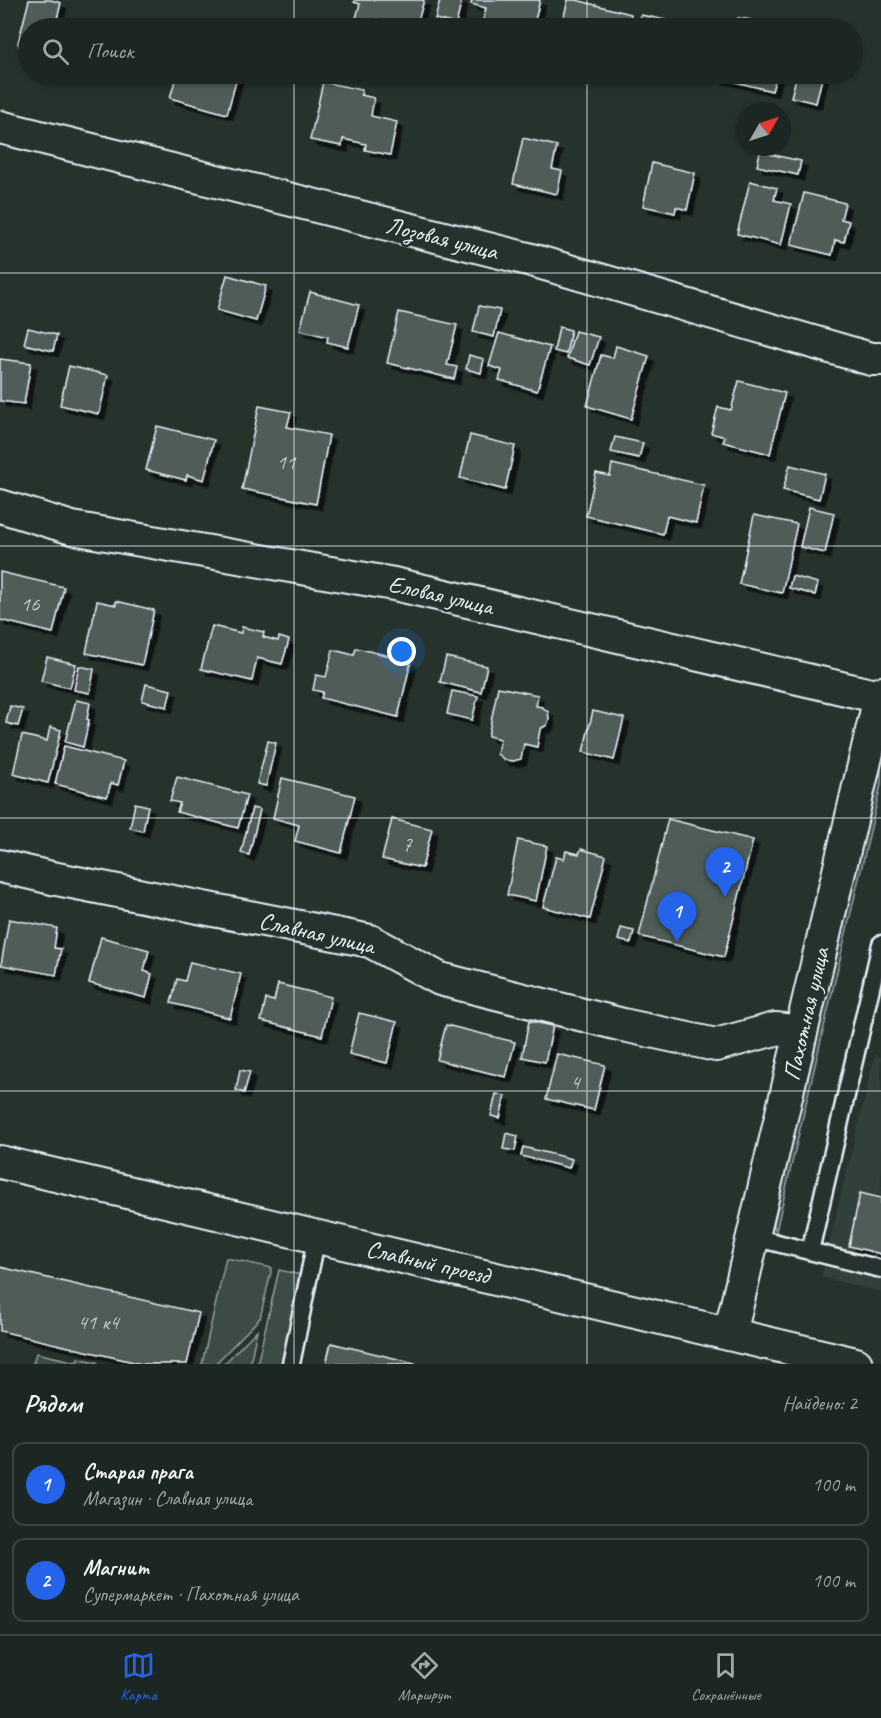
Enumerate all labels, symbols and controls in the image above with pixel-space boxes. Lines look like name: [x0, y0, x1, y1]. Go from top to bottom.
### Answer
search box: [18, 18, 863, 84]
icon: search: [39, 35, 72, 68]
text: Поиск: [87, 37, 133, 65]
north arrow: [737, 102, 791, 156]
street label: Лозовая улица: [383, 210, 502, 268]
house number: 11: [277, 449, 297, 475]
street label: Еловая улица: [386, 568, 498, 622]
house number: 16: [21, 591, 40, 617]
your location: [387, 637, 416, 666]
house number: 7: [402, 831, 413, 857]
pin: 2: [706, 848, 744, 897]
pin: 1: [658, 892, 696, 942]
street label: Славная улица: [257, 905, 380, 961]
street label: Пахотная улица: [776, 943, 836, 1083]
house number: 4: [570, 1069, 582, 1095]
street label: Славный проезд: [363, 1233, 495, 1291]
house number: 41 к4: [77, 1309, 121, 1335]
text: Рядом: [24, 1387, 82, 1420]
text: Найдено: 2: [782, 1391, 857, 1416]
text: Старая прага: [83, 1458, 193, 1486]
text: 1: [41, 1472, 50, 1497]
text: 100 m: [812, 1472, 855, 1497]
text: Магазин · Славная улица: [83, 1486, 252, 1511]
text: Магнит: [83, 1554, 149, 1582]
text: 2: [41, 1568, 50, 1593]
text: 100 m: [812, 1568, 855, 1593]
text: Супермаркет · Пахотная улица: [83, 1582, 299, 1607]
tab: Карта: [120, 1649, 157, 1705]
tab: Маршрут: [398, 1649, 450, 1705]
tab: Сохранённые: [691, 1649, 761, 1705]

